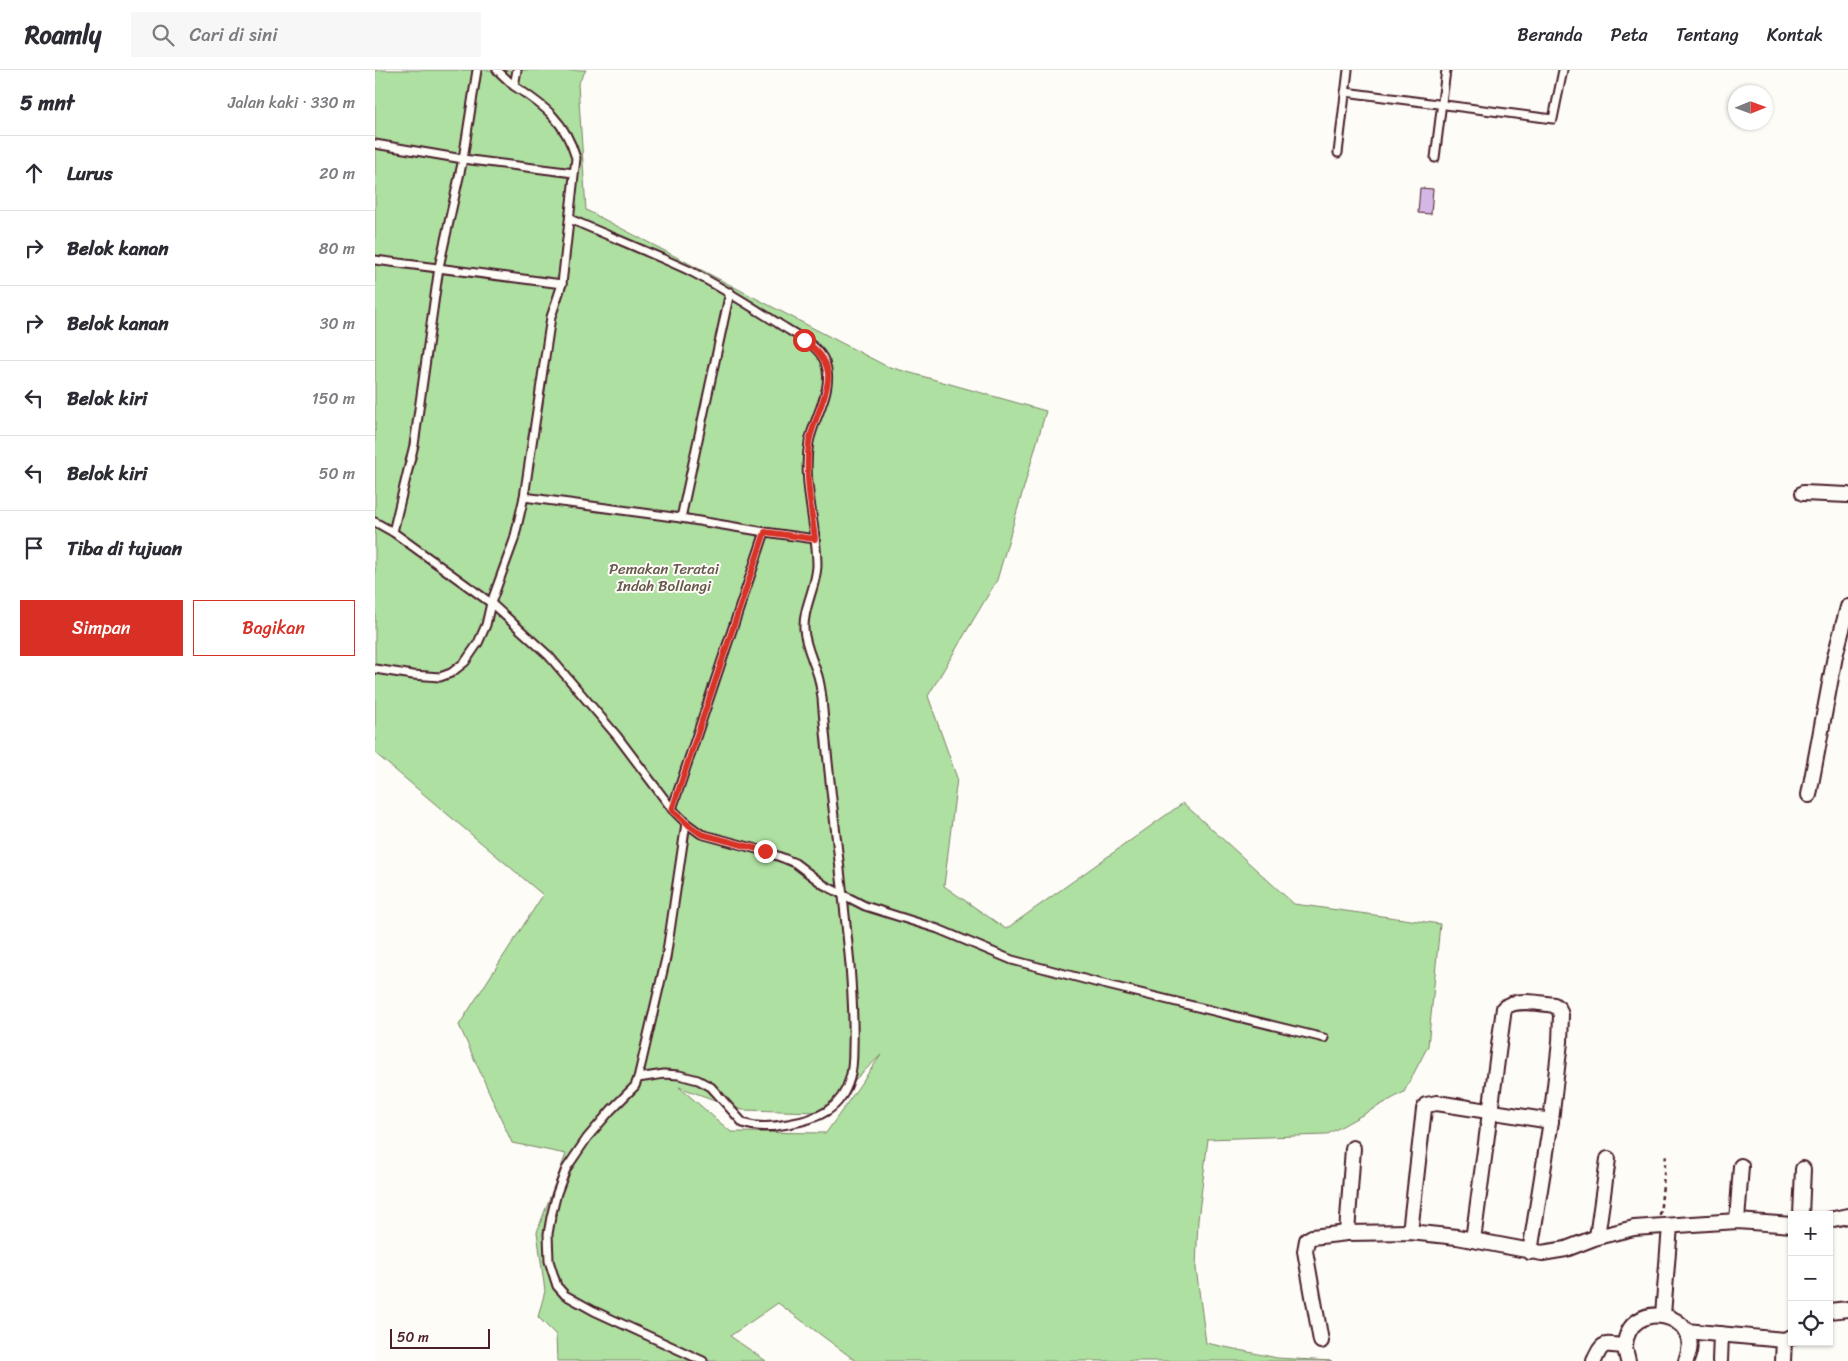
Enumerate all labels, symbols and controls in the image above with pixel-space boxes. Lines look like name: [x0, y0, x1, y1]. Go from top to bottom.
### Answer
search box: [131, 12, 481, 57]
text: Roamly: [25, 14, 101, 56]
text: Cari di sini: [189, 18, 277, 51]
text: Beranda: [1517, 19, 1583, 51]
text: Peta: [1611, 19, 1648, 51]
text: Tentang: [1676, 19, 1739, 51]
text: Kontak: [1767, 19, 1823, 51]
icon: search: [149, 21, 177, 49]
text: 5 mnt: [20, 84, 74, 122]
north arrow: [1728, 85, 1773, 130]
text: Jalan kaki · 330 m: [228, 88, 355, 117]
text: Lurus: [67, 157, 113, 190]
icon: ahead: [20, 159, 48, 187]
text: 20 m: [319, 159, 355, 188]
text: Belok kanan: [67, 232, 169, 265]
icon: right: [20, 234, 48, 262]
text: 80 m: [319, 234, 355, 263]
text: Belok kanan: [67, 307, 169, 340]
icon: right: [20, 309, 48, 337]
text: 30 m: [320, 309, 355, 338]
route start: [793, 329, 816, 352]
text: Belok kiri: [67, 382, 147, 415]
icon: left: [20, 384, 48, 412]
text: 150 m: [312, 384, 355, 413]
text: Belok kiri: [67, 457, 147, 490]
icon: left: [20, 459, 48, 487]
text: 50 m: [319, 459, 355, 488]
text: Tiba di tujuan: [67, 532, 182, 565]
icon: arrive: [20, 534, 48, 562]
park label: Pemakan Teratai Indah Bollangi: [609, 556, 720, 599]
button: Simpan: [20, 600, 183, 656]
button: Bagikan: [193, 600, 355, 656]
route end: [754, 840, 777, 863]
map controls: [1788, 1211, 1833, 1346]
button: +: [1788, 1211, 1833, 1256]
button: −: [1788, 1256, 1833, 1301]
button: locate: [1788, 1301, 1833, 1346]
text: 50 m: [397, 1325, 429, 1350]
scale bar: [390, 1326, 490, 1349]

